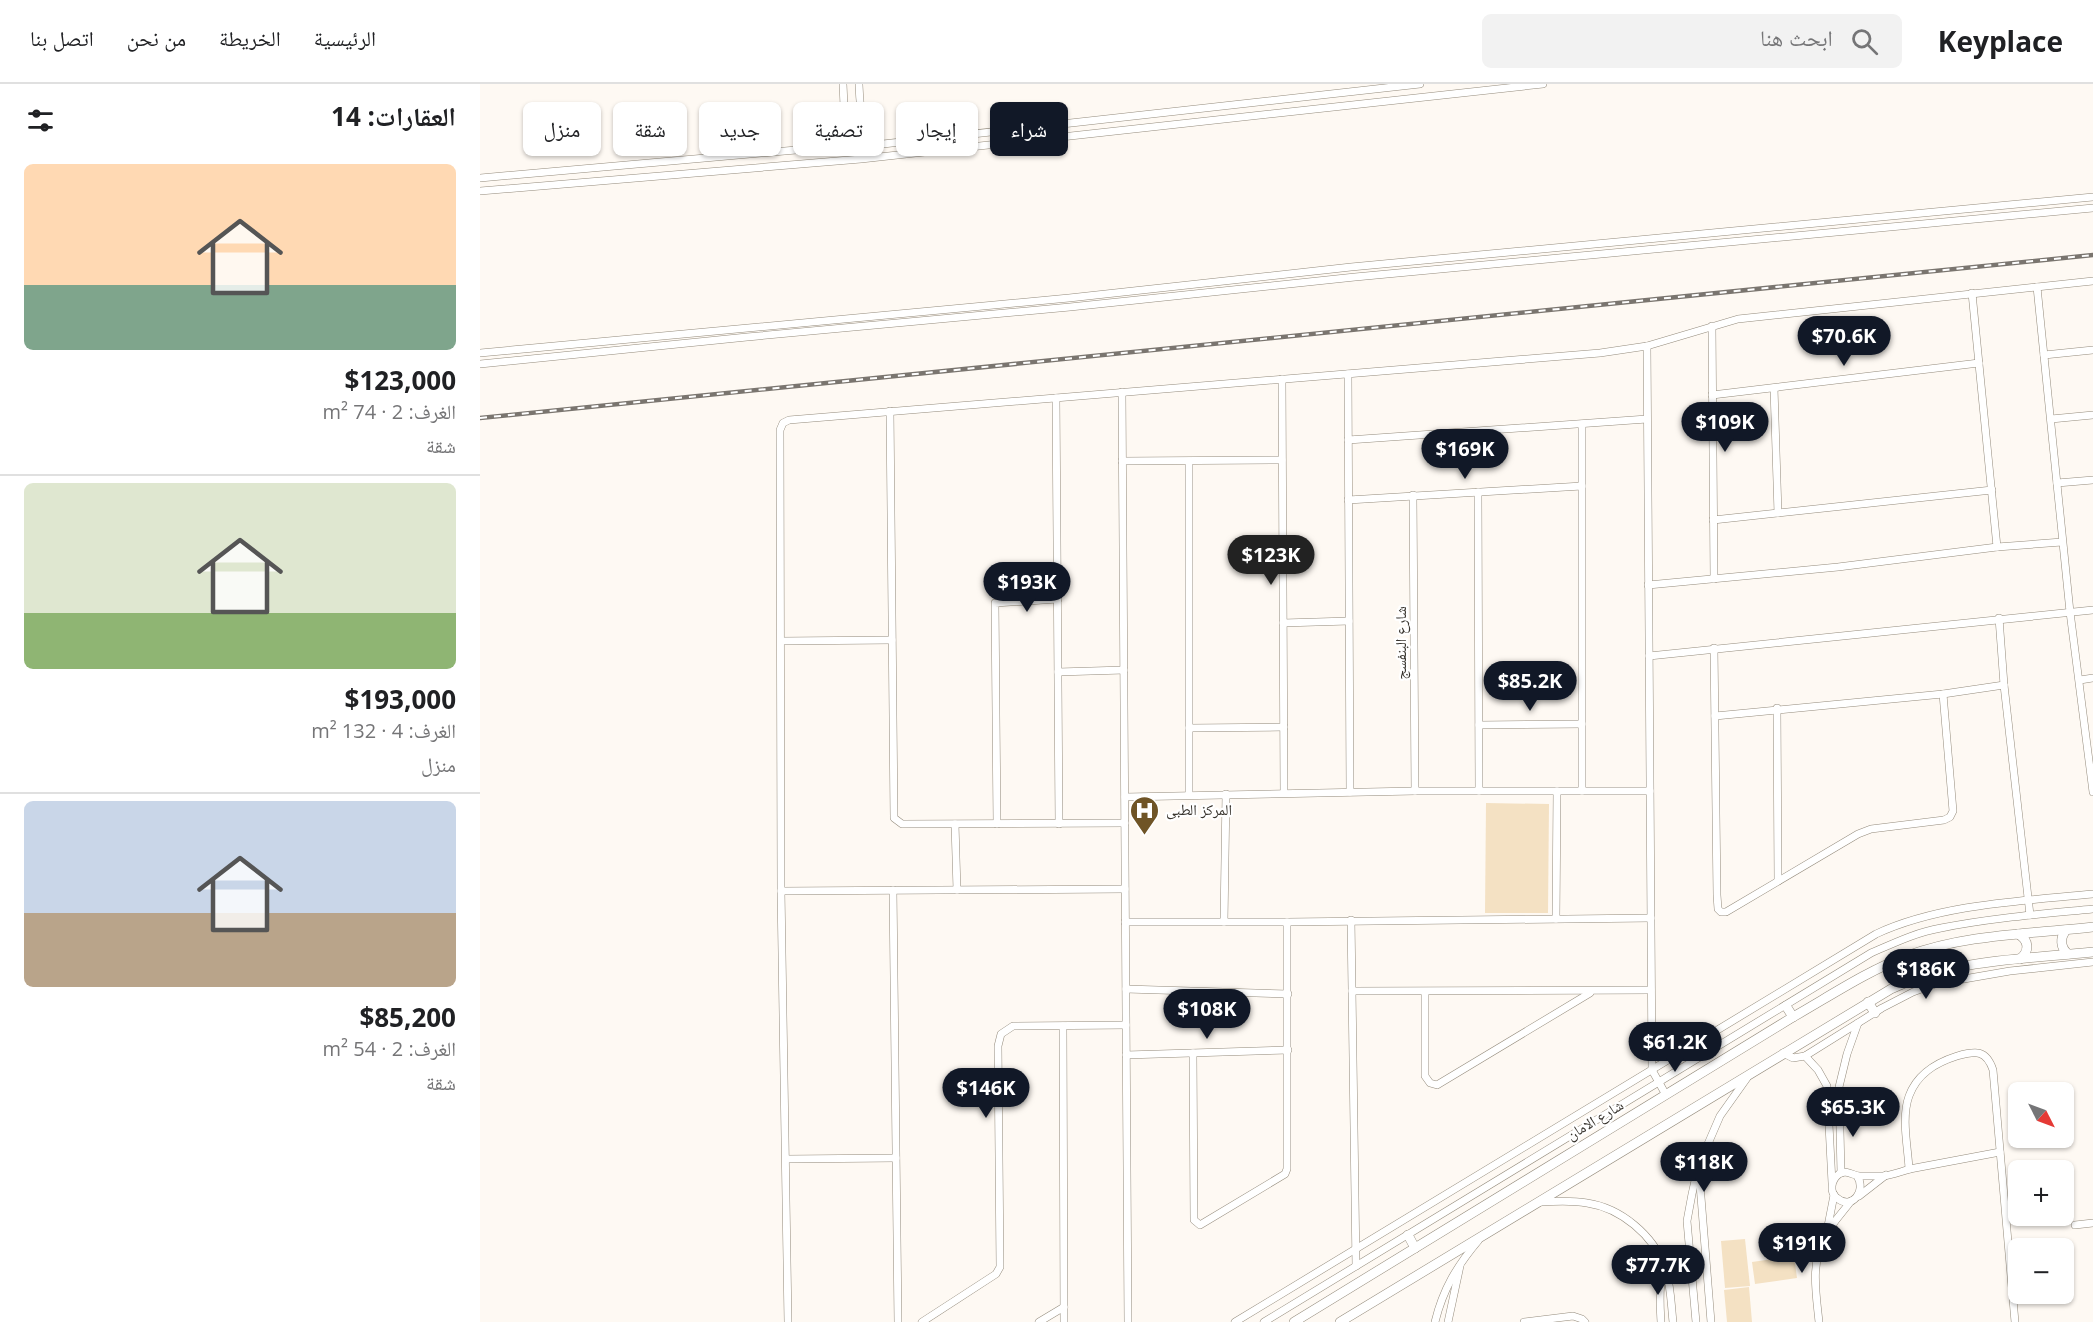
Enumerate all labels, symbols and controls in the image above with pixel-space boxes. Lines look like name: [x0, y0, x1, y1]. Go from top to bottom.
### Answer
search box: [1482, 14, 1902, 68]
text: ابحث هنا: [1760, 22, 1833, 52]
text: Keyplace: [1938, 22, 2063, 60]
text: اتصل بنا: [30, 24, 94, 52]
text: من نحن: [127, 24, 186, 52]
text: الخريطة: [219, 24, 281, 52]
text: الرئيسية: [314, 24, 376, 52]
icon: search: [1848, 25, 1881, 58]
text: العقارات: 14: [331, 98, 456, 134]
chip: منزل: [523, 102, 601, 156]
chip: شقة: [613, 102, 687, 156]
chip: جديد: [699, 102, 781, 156]
chip: تصفية: [793, 102, 884, 156]
chip: إيجار: [896, 102, 978, 156]
chip: شراء: [990, 102, 1068, 156]
icon: filters: [24, 104, 57, 137]
icon: home: [186, 203, 294, 311]
pin: $70.6K: [1795, 316, 1893, 367]
text: $70.6K: [1812, 322, 1876, 349]
text: $123,000: [345, 362, 456, 398]
text: الغرف: 2 · 74 m²: [323, 398, 456, 425]
pin: $109K: [1683, 402, 1767, 453]
text: $109K: [1695, 408, 1755, 435]
pin: $169K: [1423, 429, 1507, 480]
text: شقة: [426, 432, 456, 459]
text: $169K: [1435, 435, 1495, 462]
icon: home: [186, 522, 294, 630]
pin: $123K: [1229, 535, 1313, 586]
text: $123K: [1241, 541, 1301, 568]
pin: $193K: [985, 562, 1069, 613]
text: $193K: [997, 568, 1057, 595]
street label: شارع البنفسج: [1390, 606, 1411, 680]
pin: $85.2K: [1481, 661, 1579, 712]
text: $85.2K: [1498, 667, 1562, 694]
text: $193,000: [345, 681, 456, 717]
text: الغرف: 4 · 132 m²: [311, 717, 456, 744]
text: منزل: [421, 751, 456, 778]
hospital icon: المركز الطبى: [1129, 794, 1161, 836]
place label: المركز الطبى: [1166, 799, 1232, 820]
icon: home: [186, 840, 294, 948]
pin: $186K: [1884, 949, 1968, 1000]
text: $186K: [1896, 955, 1956, 982]
pin: $108K: [1165, 989, 1249, 1040]
text: $108K: [1177, 995, 1237, 1022]
text: $85,200: [359, 999, 456, 1035]
pin: $61.2K: [1626, 1022, 1724, 1073]
text: $61.2K: [1643, 1028, 1707, 1055]
text: الغرف: 2 · 54 m²: [323, 1035, 456, 1062]
pin: $146K: [944, 1068, 1028, 1119]
text: شقة: [426, 1069, 456, 1096]
text: $146K: [956, 1074, 1016, 1101]
north arrow: [2008, 1082, 2074, 1148]
map controls: [2008, 1082, 2074, 1304]
pin: $65.3K: [1804, 1087, 1902, 1138]
text: $65.3K: [1821, 1093, 1885, 1120]
street label: شارع الامان: [1562, 1094, 1627, 1145]
pin: $118K: [1662, 1142, 1746, 1193]
text: $118K: [1674, 1148, 1734, 1175]
button: +: [2008, 1160, 2074, 1226]
pin: $191K: [1760, 1223, 1844, 1274]
text: $191K: [1772, 1229, 1832, 1256]
button: −: [2008, 1238, 2074, 1304]
pin: $77.7K: [1609, 1245, 1707, 1296]
text: $77.7K: [1626, 1251, 1690, 1278]

